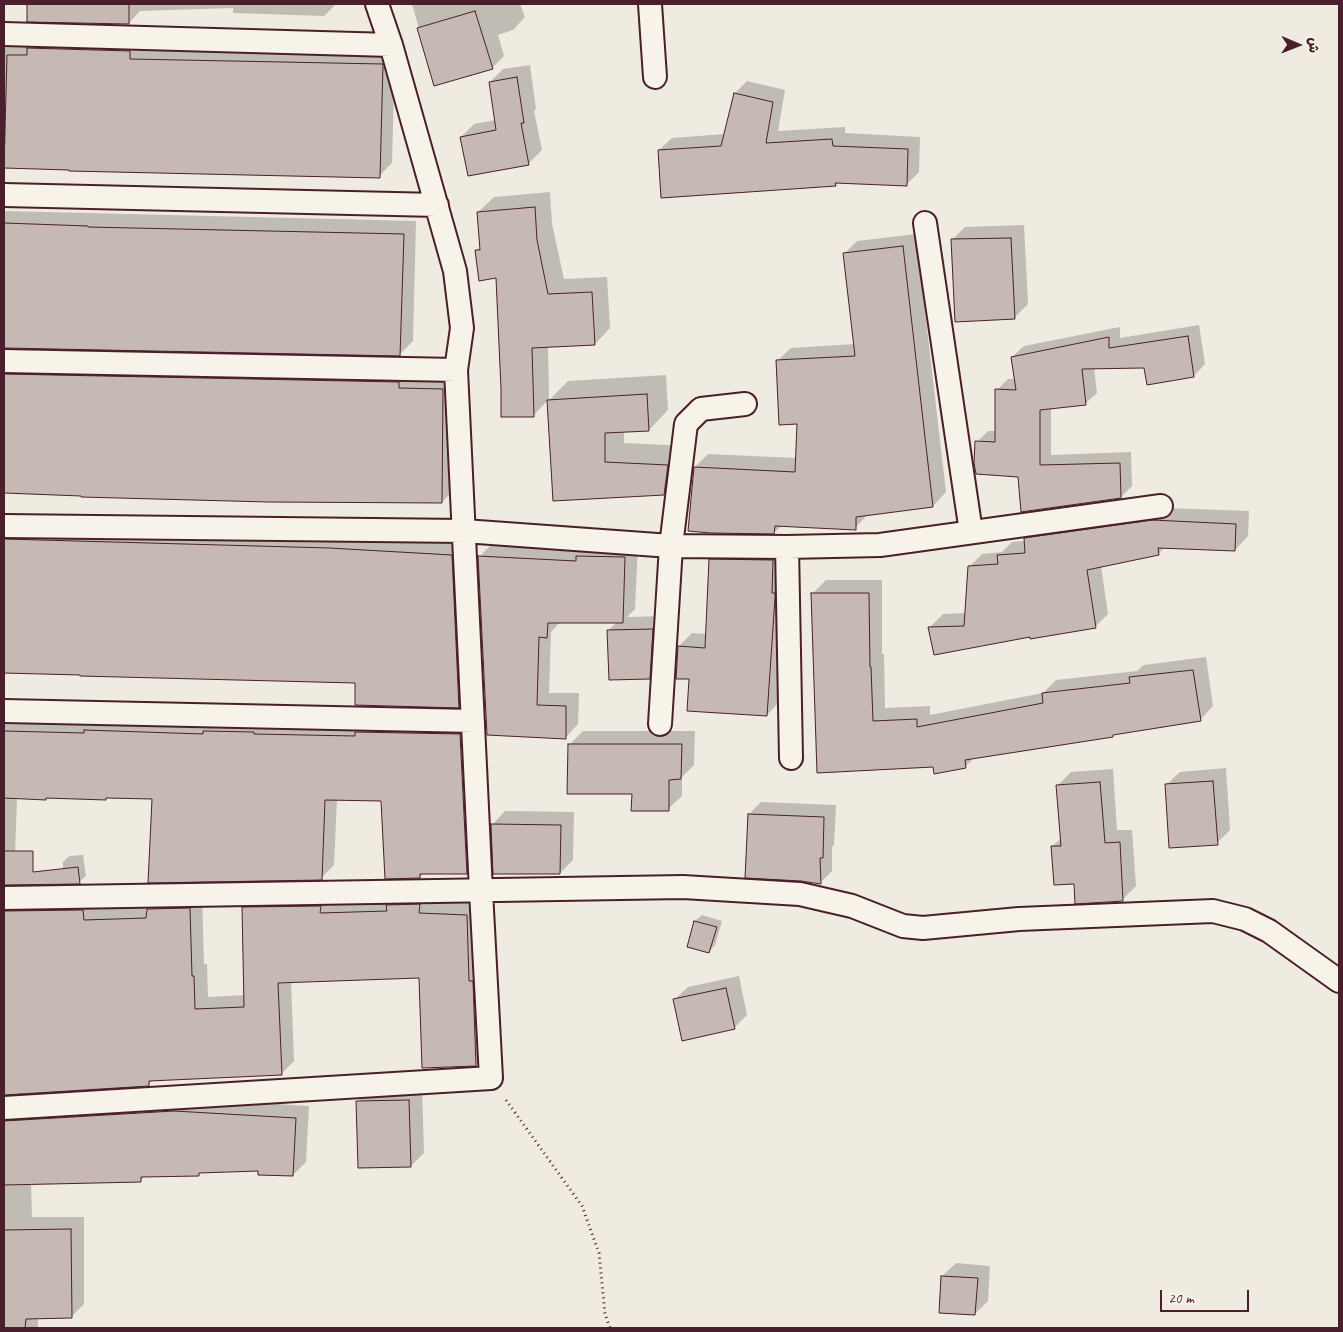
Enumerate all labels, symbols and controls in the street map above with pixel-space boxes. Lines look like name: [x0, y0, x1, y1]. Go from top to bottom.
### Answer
north arrow: [1273, 20, 1323, 70]
text: ش: [1305, 37, 1322, 53]
scale bar: [1163, 1280, 1252, 1312]
text: 20 m: [1168, 1289, 1194, 1308]

